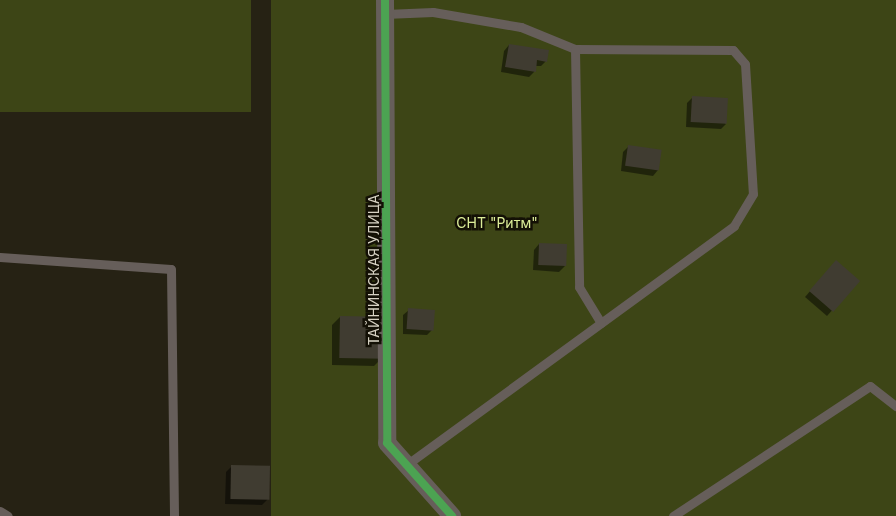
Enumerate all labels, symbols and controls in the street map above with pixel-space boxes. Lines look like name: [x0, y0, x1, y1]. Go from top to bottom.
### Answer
street label: ТАЙНИНСКАЯ УЛИЦА: [366, 194, 382, 346]
park label: СНТ "Ритм": [456, 215, 538, 231]

